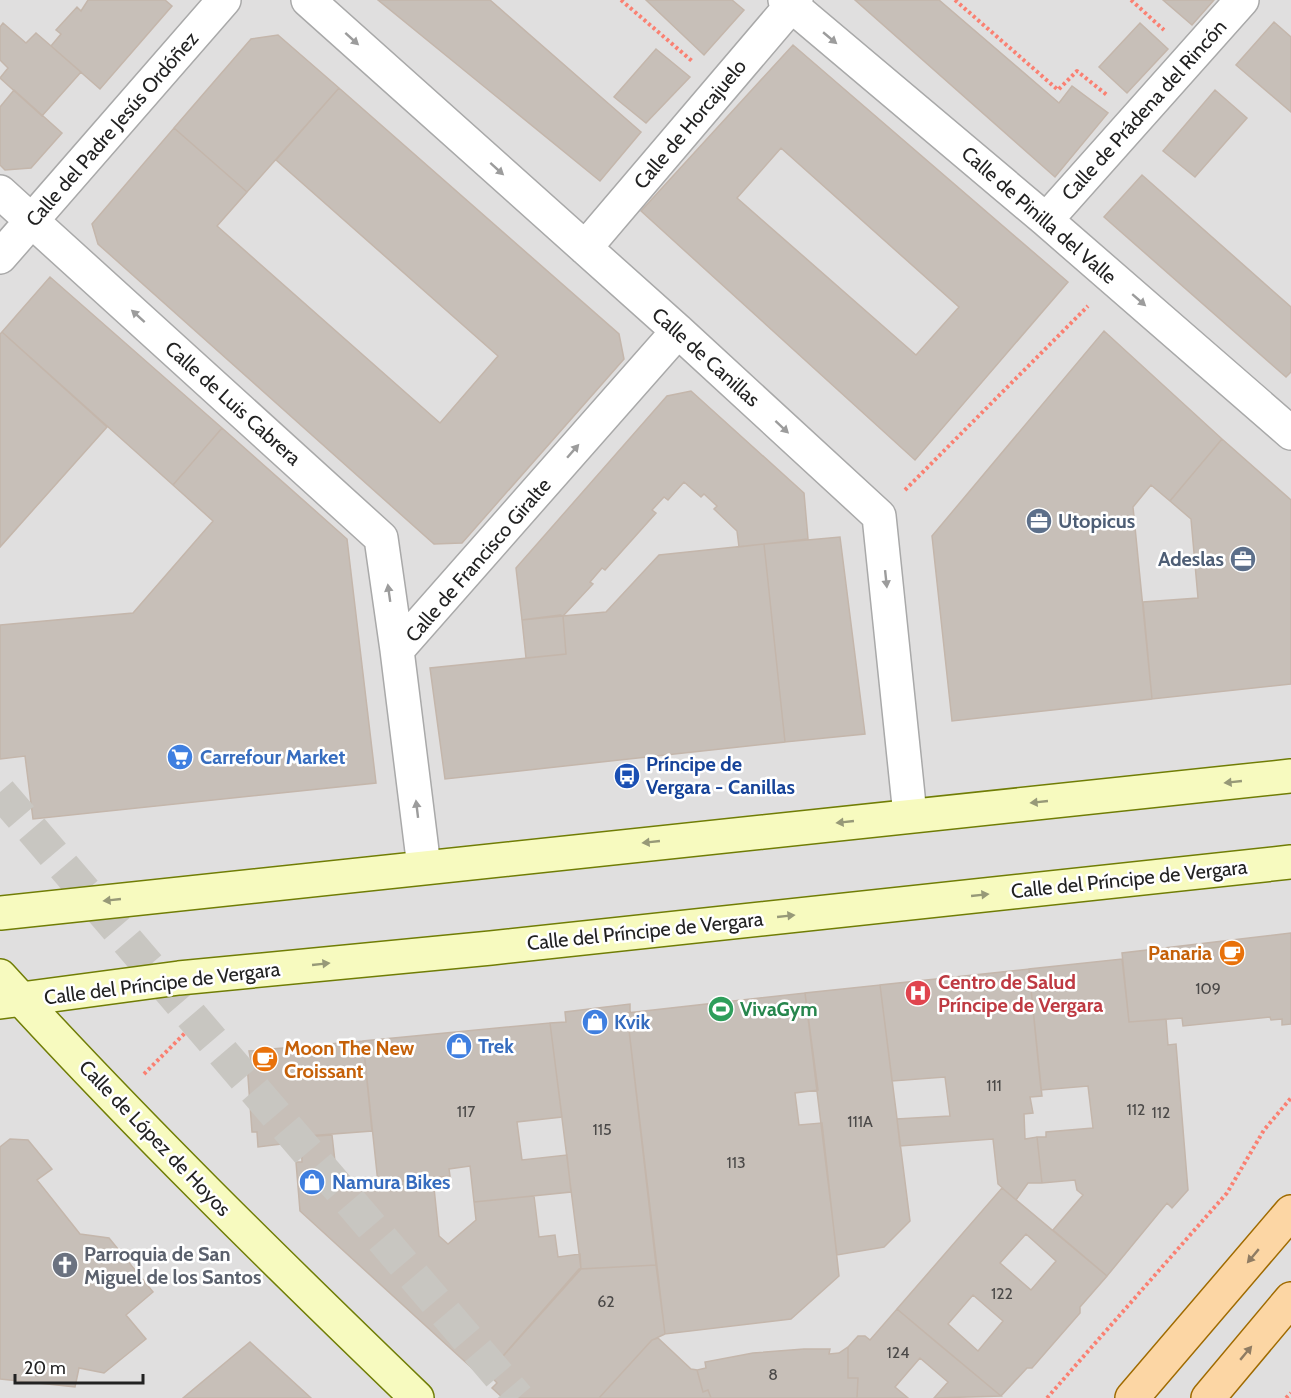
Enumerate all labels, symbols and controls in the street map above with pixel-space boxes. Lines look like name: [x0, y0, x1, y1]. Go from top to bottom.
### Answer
street label: Calle de Prádena del Rincón: [1057, 15, 1231, 205]
street label: Calle del Padre Jesús Ordóñez: [21, 27, 203, 231]
one-way arrow: [822, 31, 838, 44]
one-way arrow: [344, 32, 359, 45]
street label: Calle de Horcajuelo: [629, 54, 751, 194]
street label: Calle de Pinilla del Valle: [957, 141, 1121, 289]
one-way arrow: [489, 162, 504, 175]
one-way arrow: [1131, 293, 1146, 307]
street label: Calle de Canillas: [647, 302, 765, 412]
one-way arrow: [130, 309, 145, 323]
street label: Calle de Luis Cabrera: [160, 336, 306, 471]
one-way arrow: [774, 420, 789, 433]
one-way arrow: [566, 444, 579, 459]
street label: Calle de Francisco Giralte: [400, 473, 556, 647]
office icon: Utopicus: [1024, 506, 1054, 536]
place label: Utopicus: [1058, 509, 1135, 533]
office icon: Adeslas: [1228, 544, 1258, 574]
place label: Adeslas: [1158, 547, 1224, 571]
one-way arrow: [881, 569, 891, 588]
one-way arrow: [384, 583, 393, 602]
supermarket icon: Carrefour Market: [165, 742, 195, 772]
place label: Carrefour Market: [200, 745, 345, 769]
place label: Príncipe de Vergara - Canillas: [646, 752, 795, 799]
bus stop icon: Príncipe de Vergara - Canillas: [612, 761, 642, 791]
one-way arrow: [1223, 777, 1242, 787]
one-way arrow: [1029, 797, 1048, 807]
one-way arrow: [412, 800, 422, 819]
one-way arrow: [835, 817, 854, 827]
one-way arrow: [641, 838, 660, 847]
street label: Calle del Príncipe de Vergara: [1010, 855, 1249, 903]
one-way arrow: [971, 890, 990, 900]
one-way arrow: [102, 895, 121, 905]
street label: Calle del Príncipe de Vergara: [526, 907, 765, 955]
one-way arrow: [777, 911, 796, 921]
cafe icon: Panaria: [1217, 938, 1247, 968]
place label: Panaria: [1148, 941, 1212, 965]
street label: Calle del Príncipe de Vergara: [43, 957, 282, 1009]
one-way arrow: [311, 959, 330, 969]
place label: Centro de Salud Príncipe de Vergara: [938, 970, 1103, 1017]
hospital icon: Centro de Salud Príncipe de Vergara: [903, 978, 933, 1008]
house number: 109: [1195, 979, 1221, 998]
sports icon: VivaGym: [706, 994, 736, 1024]
place label: VivaGym: [740, 997, 818, 1021]
shop icon: Kvik: [580, 1007, 610, 1037]
place label: Kvik: [614, 1010, 650, 1034]
shop icon: Trek: [444, 1031, 474, 1061]
place label: Trek: [478, 1034, 514, 1058]
place label: Moon The New Croissant: [284, 1036, 415, 1083]
cafe icon: Moon The New Croissant: [250, 1044, 280, 1074]
street label: Calle de López de Hoyos: [74, 1055, 236, 1221]
house number: 111: [986, 1076, 1002, 1095]
house number: 112: [1127, 1100, 1145, 1119]
house number: 117: [457, 1102, 475, 1121]
house number: 112: [1152, 1103, 1170, 1122]
house number: 111A: [847, 1112, 873, 1131]
house number: 115: [592, 1120, 612, 1139]
house number: 113: [726, 1153, 746, 1172]
shop icon: Namura Bikes: [297, 1167, 327, 1197]
place label: Namura Bikes: [332, 1170, 450, 1194]
place label: Parroquia de San Miguel de los Santos: [84, 1242, 261, 1289]
one-way arrow: [1247, 1248, 1260, 1263]
church icon: Parroquia de San Miguel de los Santos: [50, 1250, 80, 1280]
house number: 122: [991, 1284, 1013, 1303]
house number: 62: [597, 1292, 615, 1311]
house number: 124: [887, 1343, 909, 1362]
one-way arrow: [1239, 1345, 1252, 1361]
scale bar: [15, 1347, 142, 1385]
text: 20 m: [24, 1357, 66, 1379]
house number: 8: [768, 1365, 778, 1384]

